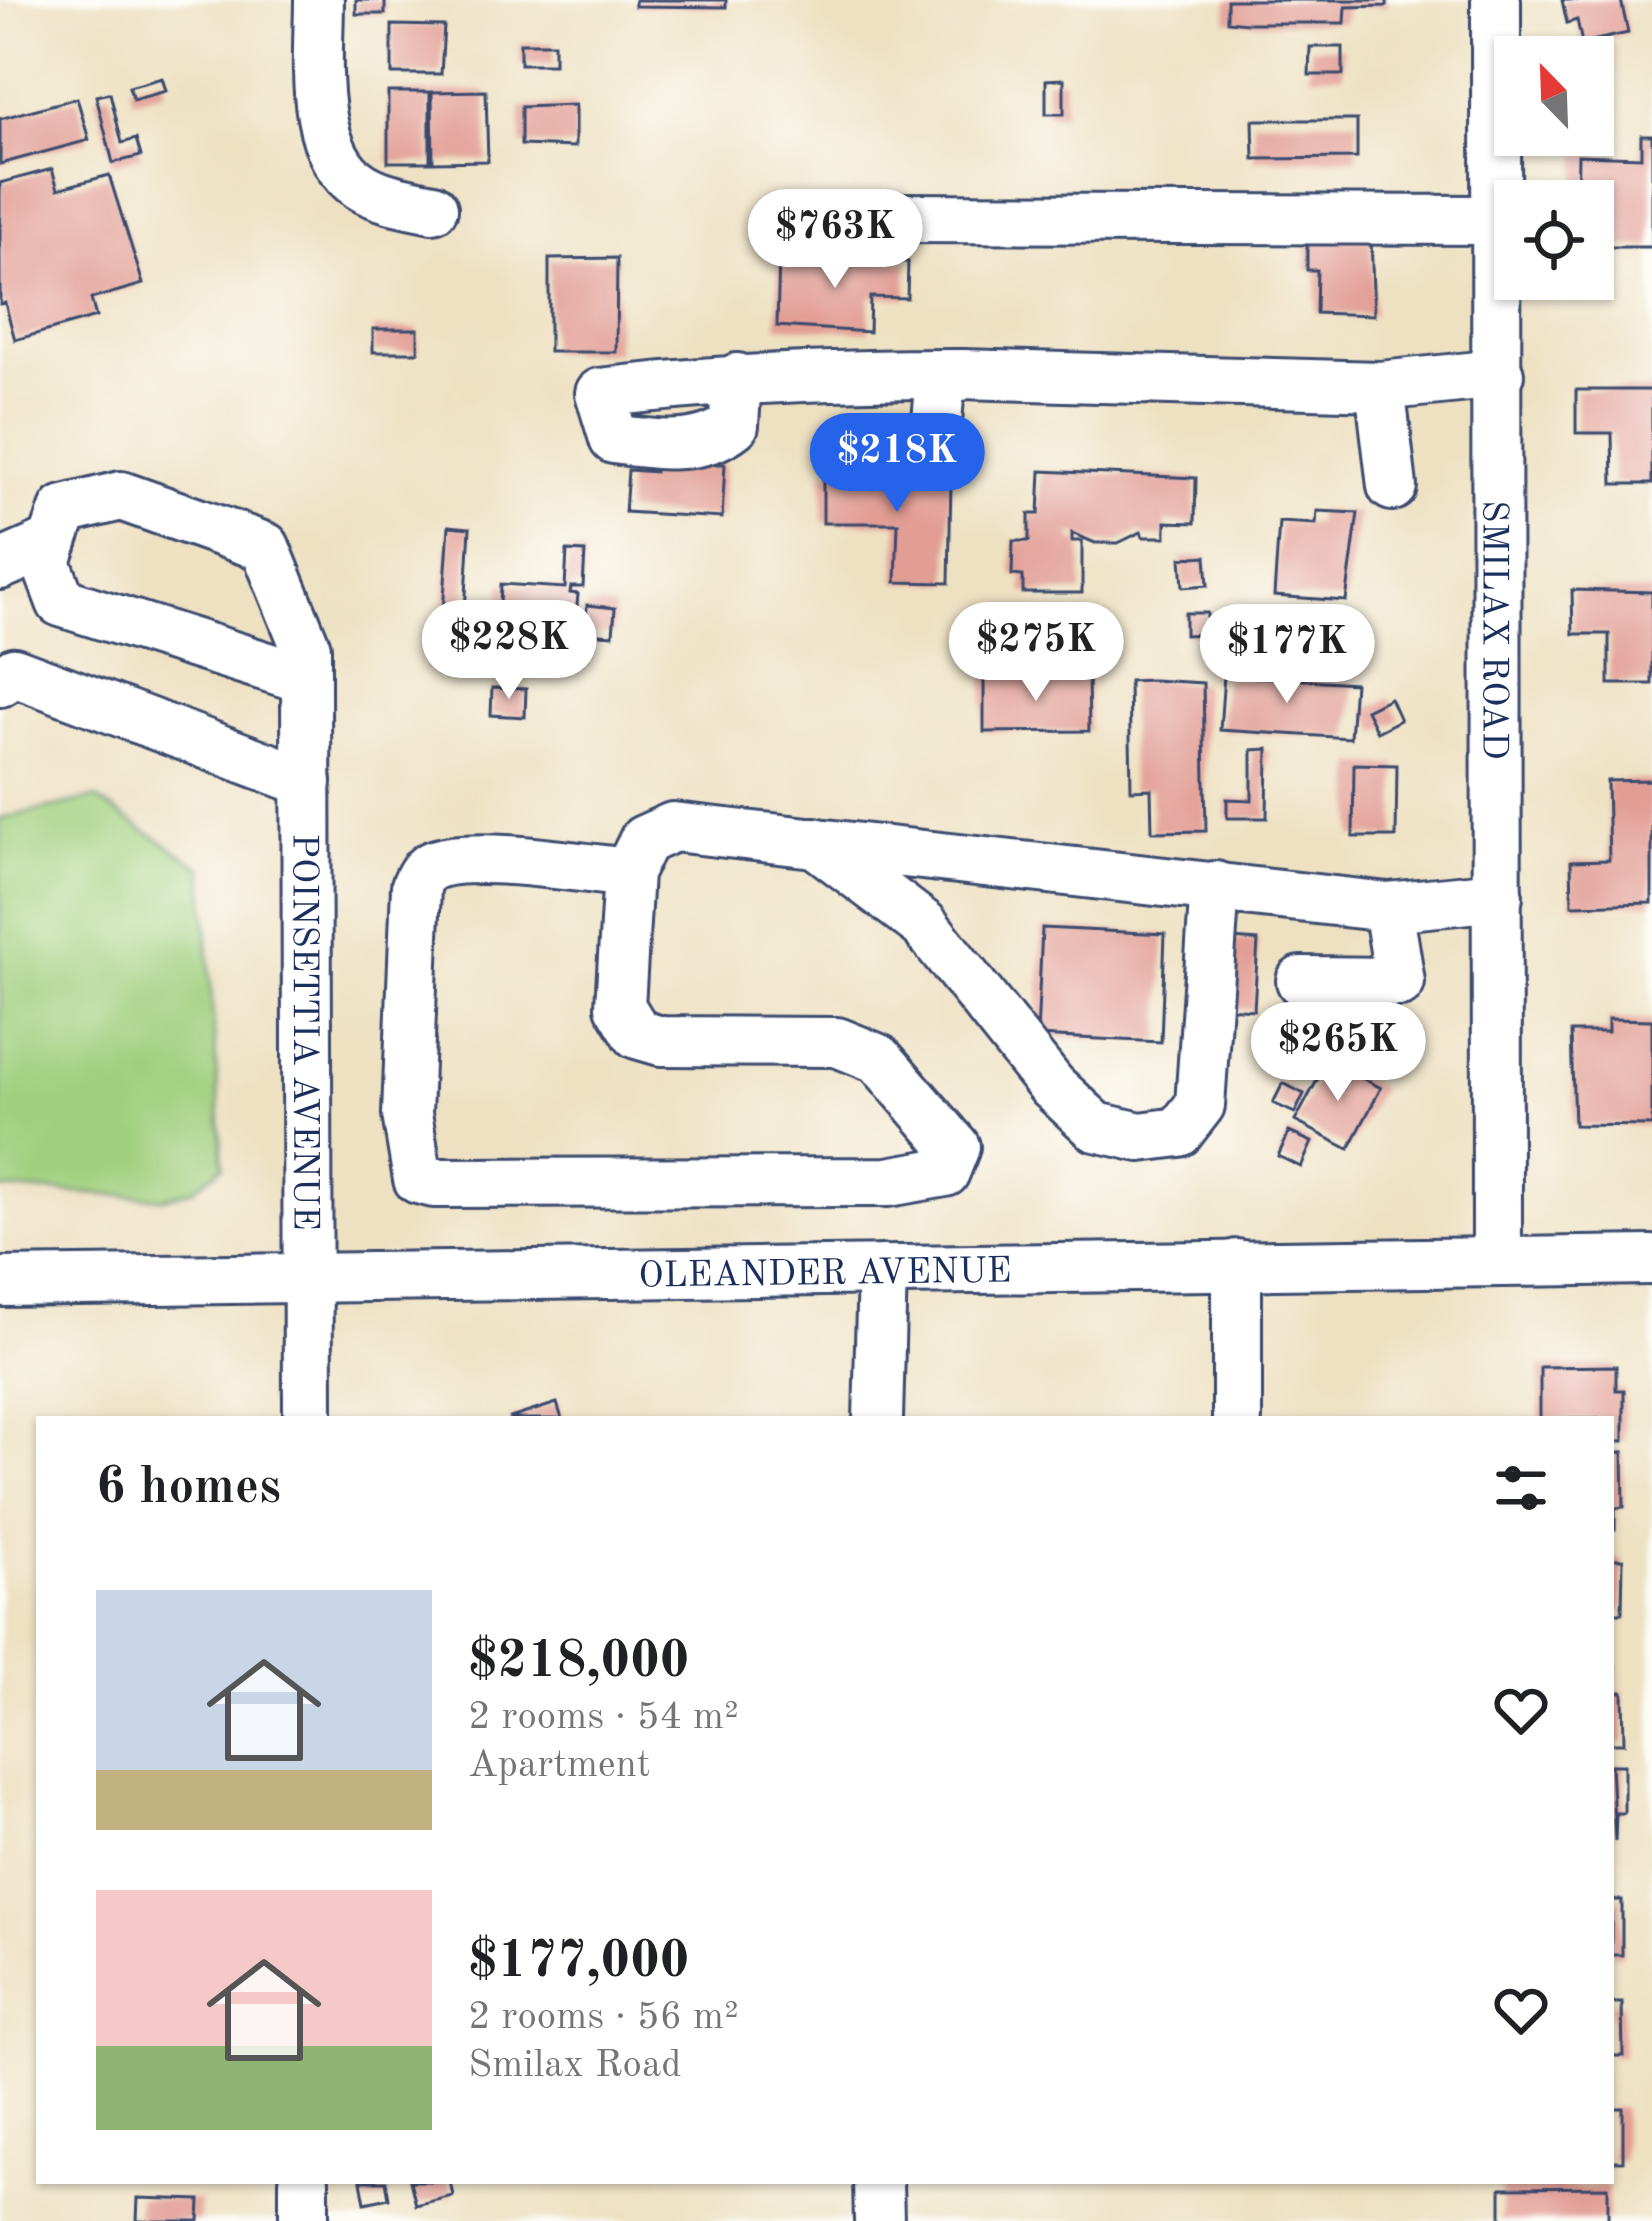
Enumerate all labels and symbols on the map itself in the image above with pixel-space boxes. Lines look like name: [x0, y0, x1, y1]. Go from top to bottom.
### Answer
north arrow: [1494, 36, 1614, 156]
pin: $763K: [751, 189, 919, 291]
pin: $218K: [813, 413, 981, 515]
street label: SMILAX ROAD: [1474, 500, 1511, 760]
pin: $228K: [425, 600, 593, 702]
pin: $275K: [952, 602, 1120, 704]
pin: $177K: [1203, 604, 1371, 706]
street label: POINSETTIA AVENUE: [284, 833, 321, 1231]
pin: $265K: [1254, 1002, 1422, 1104]
street label: OLEANDER AVENUE: [638, 1255, 1012, 1295]

